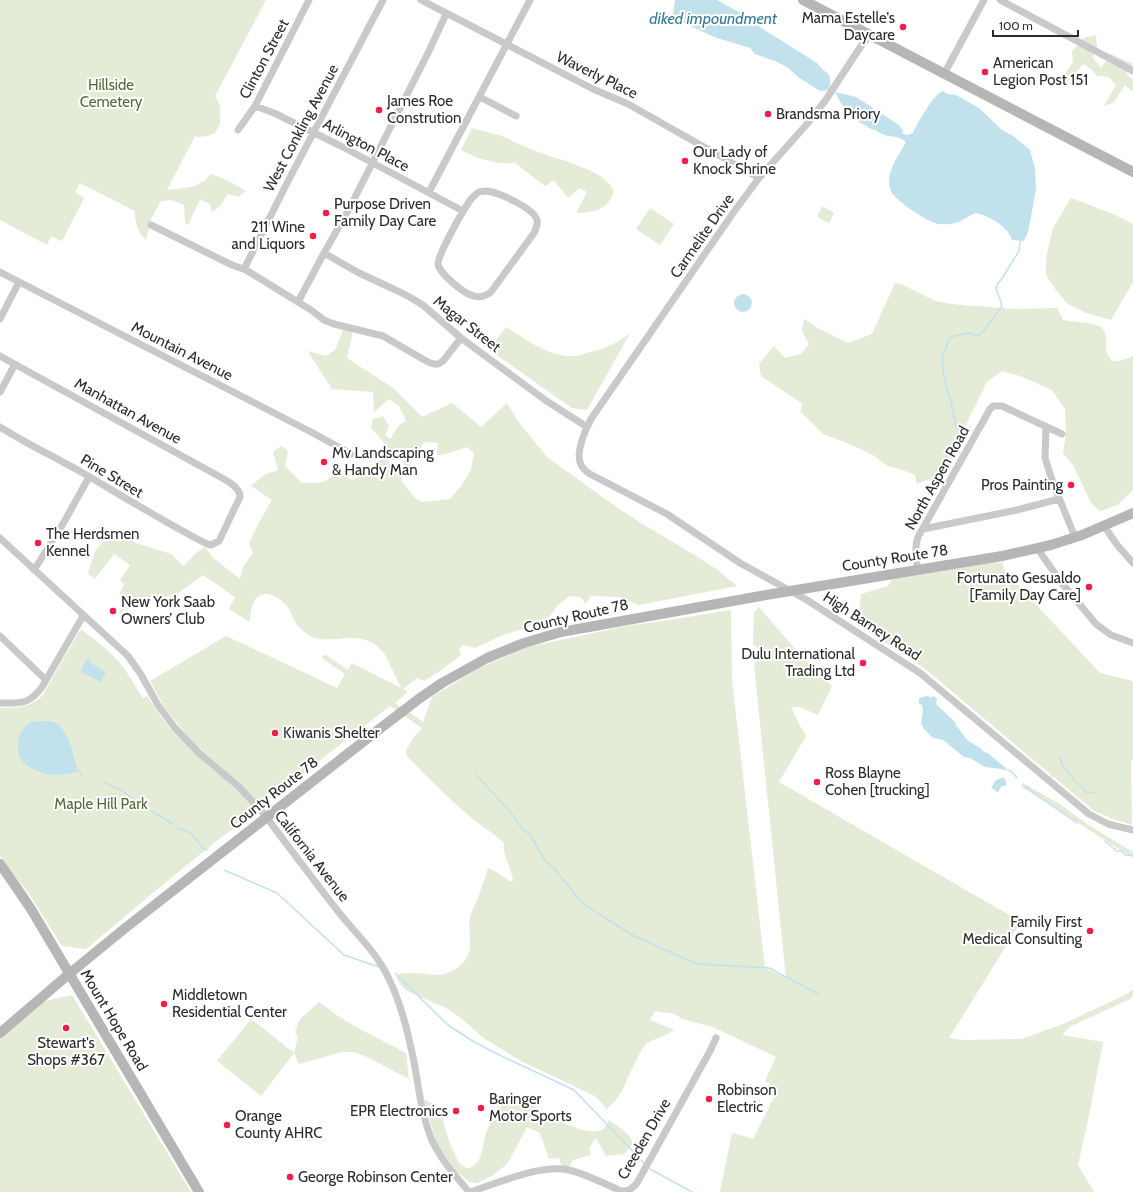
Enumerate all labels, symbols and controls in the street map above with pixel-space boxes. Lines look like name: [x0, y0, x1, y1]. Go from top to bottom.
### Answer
water label: diked impoundment: [649, 9, 778, 28]
place label: Mama Estelle's Daycare: [802, 9, 895, 44]
scale bar: [993, 12, 1078, 38]
street label: Clinton Street: [235, 16, 293, 102]
text: 100 m: [999, 18, 1033, 33]
marker: Mama Estelle's Daycare: [898, 22, 908, 32]
street label: Waverly Place: [553, 48, 641, 103]
place label: American Legion Post 151: [993, 54, 1088, 89]
street label: West Conkling Avenue: [260, 61, 342, 195]
marker: American Legion Post 151: [980, 67, 990, 77]
park label: Hillside Cemetery: [80, 76, 143, 111]
place label: James Roe Constrution: [386, 92, 461, 127]
marker: James Roe Constrution: [374, 105, 384, 115]
place label: Brandsma Priory: [776, 105, 881, 123]
marker: Brandsma Priory: [763, 109, 773, 119]
street label: Arlington Place: [320, 115, 413, 175]
place label: Our Lady of Knock Shrine: [693, 143, 776, 178]
marker: Our Lady of Knock Shrine: [680, 156, 690, 166]
street label: Carmelite Drive: [666, 190, 738, 281]
place label: Purpose Driven Family Day Care: [334, 195, 437, 230]
marker: Purpose Driven Family Day Care: [321, 208, 331, 218]
place label: 211 Wine and Liquors: [232, 218, 305, 253]
marker: 211 Wine and Liquors: [308, 231, 318, 241]
street label: Magar Street: [430, 292, 504, 356]
street label: Mountain Avenue: [128, 318, 236, 384]
street label: Manhattan Avenue: [71, 374, 185, 448]
street label: North Aspen Road: [901, 423, 973, 533]
place label: Mv Landscaping & Handy Man: [332, 444, 434, 479]
street label: Pine Street: [78, 450, 146, 502]
marker: Mv Landscaping & Handy Man: [319, 457, 329, 467]
place label: Pros Painting: [981, 476, 1064, 494]
marker: Pros Painting: [1066, 480, 1076, 490]
place label: The Herdsmen Kennel: [46, 525, 139, 560]
marker: The Herdsmen Kennel: [33, 538, 43, 548]
street label: County Route 78: [841, 541, 949, 575]
place label: Fortunato Gesualdo [Family Day Care]: [957, 569, 1081, 604]
marker: Fortunato Gesualdo [Family Day Care]: [1084, 582, 1094, 592]
street label: High Barney Road: [820, 588, 924, 664]
place label: New York Saab Owners’ Club: [121, 593, 215, 628]
street label: County Route 78: [522, 595, 630, 637]
marker: New York Saab Owners’ Club: [108, 606, 118, 616]
place label: Dulu International Trading Ltd: [741, 645, 855, 680]
marker: Dulu International Trading Ltd: [858, 658, 868, 668]
place label: Kiwanis Shelter: [283, 724, 380, 742]
marker: Kiwanis Shelter: [270, 728, 280, 738]
street label: County Route 78: [226, 753, 322, 833]
place label: Ross Blayne Cohen [trucking]: [825, 764, 930, 799]
marker: Ross Blayne Cohen [trucking]: [812, 777, 822, 787]
park label: Maple Hill Park: [54, 795, 148, 813]
street label: California Avenue: [271, 807, 353, 905]
place label: Family First Medical Consulting: [963, 913, 1083, 948]
marker: Family First Medical Consulting: [1085, 926, 1095, 936]
street label: Mount Hope Road: [77, 966, 151, 1074]
place label: Middletown Residential Center: [172, 986, 287, 1021]
marker: Middletown Residential Center: [159, 999, 169, 1009]
marker: Stewart's Shops #367: [61, 1023, 71, 1033]
place label: Stewart's Shops #367: [27, 1034, 105, 1069]
place label: Robinson Electric: [717, 1081, 777, 1116]
place label: Baringer Motor Sports: [489, 1090, 572, 1125]
marker: Robinson Electric: [704, 1094, 714, 1104]
street label: Creeden Drive: [614, 1095, 675, 1183]
place label: EPR Electronics: [350, 1102, 448, 1120]
marker: Baringer Motor Sports: [476, 1103, 486, 1113]
marker: EPR Electronics: [451, 1106, 461, 1116]
place label: Orange County AHRC: [235, 1107, 323, 1142]
marker: Orange County AHRC: [222, 1120, 232, 1130]
place label: George Robinson Center: [298, 1168, 453, 1186]
marker: George Robinson Center: [285, 1172, 295, 1182]

